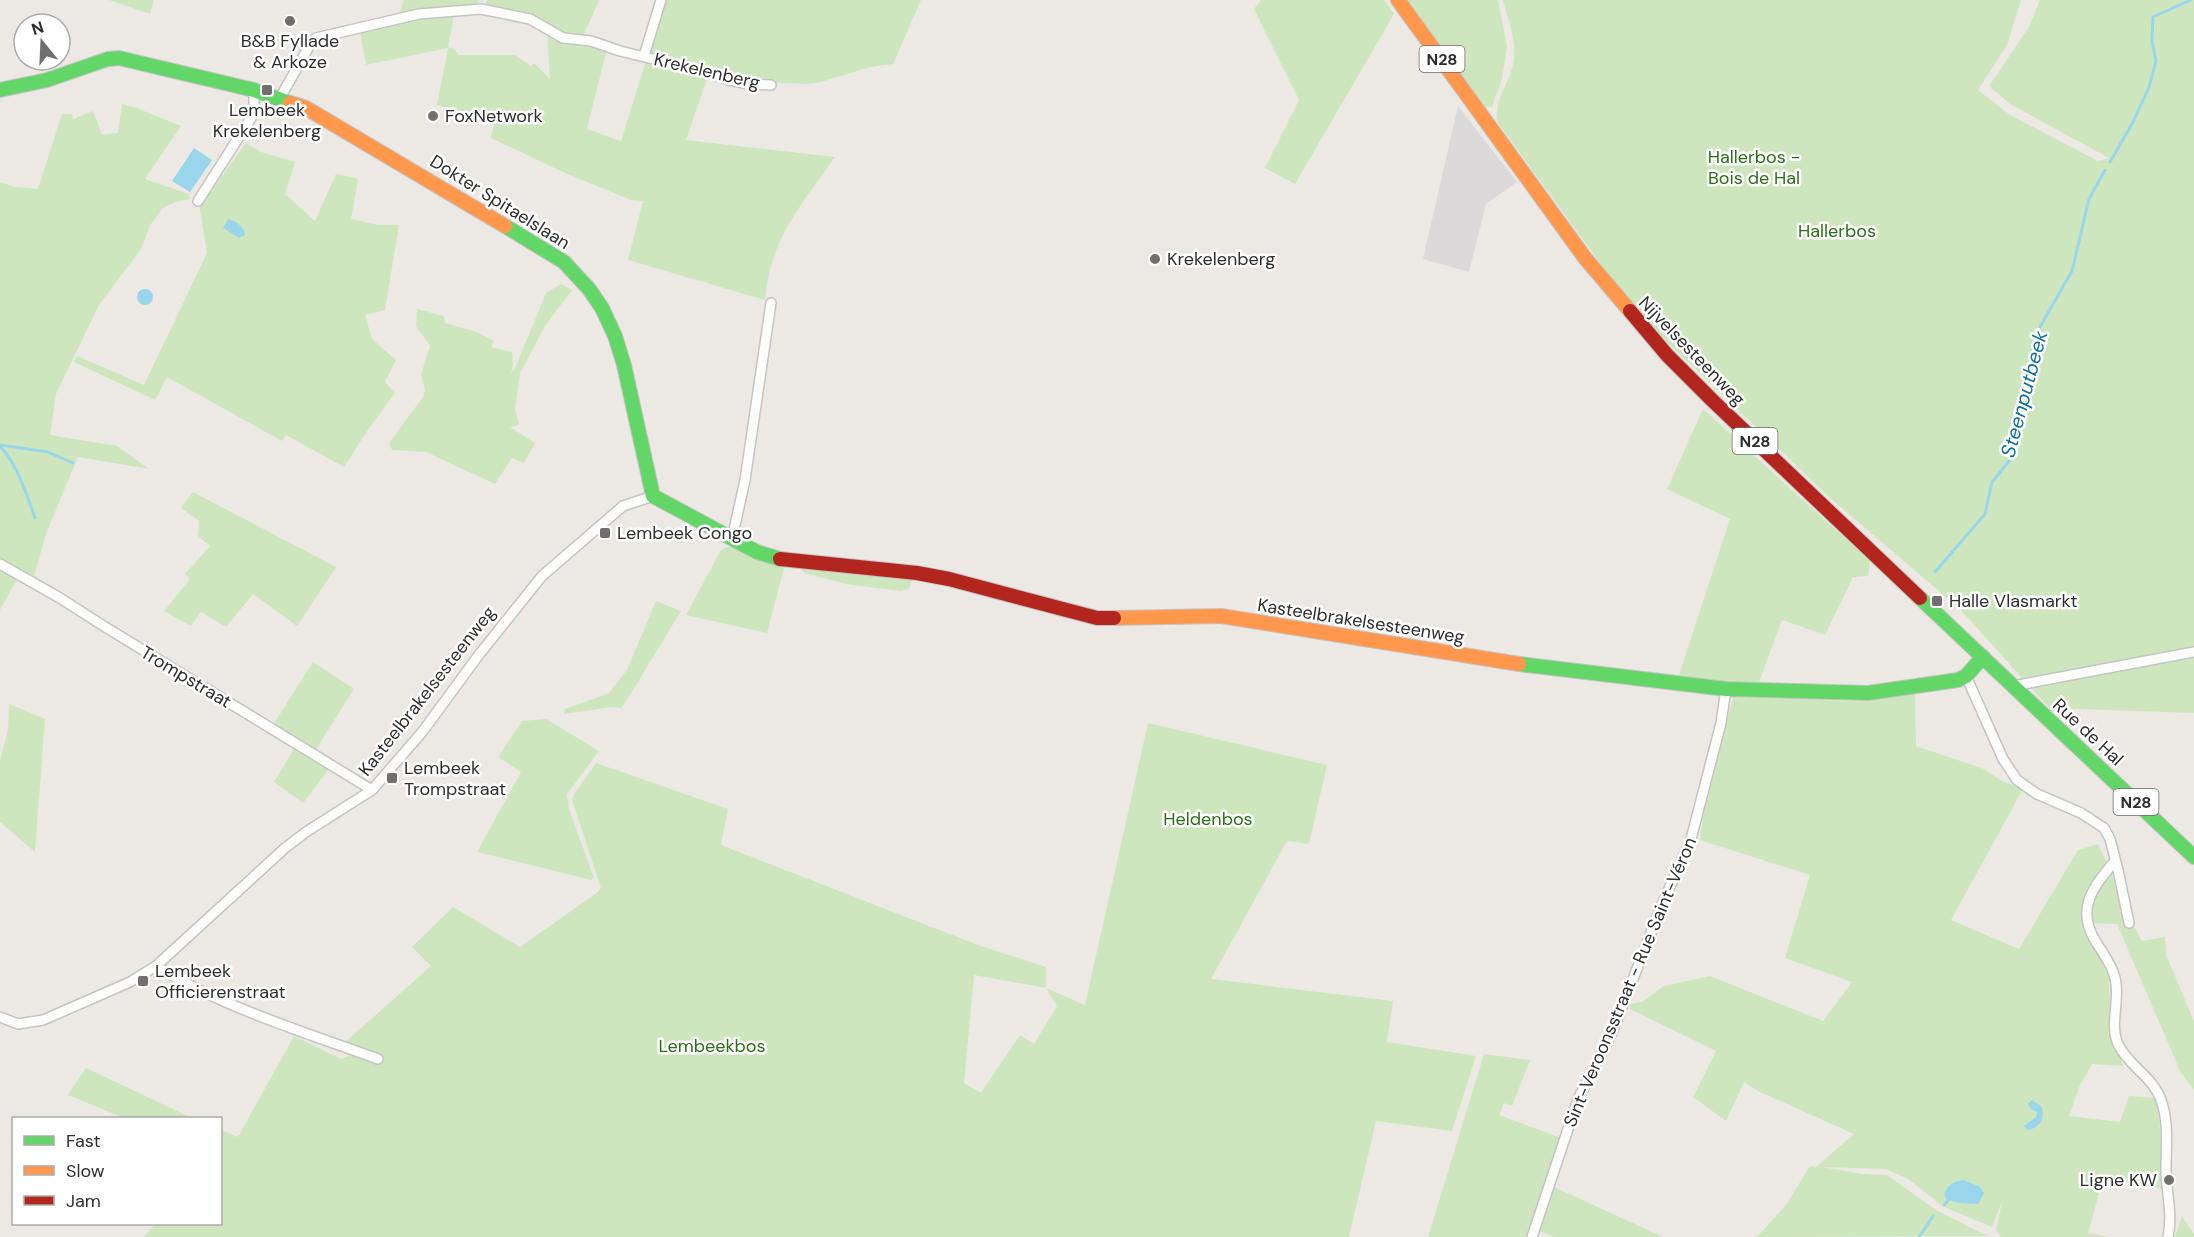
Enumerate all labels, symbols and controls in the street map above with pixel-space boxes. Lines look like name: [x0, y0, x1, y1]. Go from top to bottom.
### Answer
north arrow: [12, 12, 72, 72]
marker: B&B Fyllade & Arkoze: [283, 14, 297, 28]
text: N: [29, 16, 46, 40]
place label: B&B Fyllade & Arkoze: [241, 29, 339, 74]
road number: N28: [1420, 46, 1464, 72]
street label: Krekelenberg: [652, 47, 762, 95]
marker: Lembeek Krekelenberg: [260, 83, 274, 97]
place label: Lembeek Krekelenberg: [213, 98, 321, 143]
place label: FoxNetwork: [445, 104, 543, 128]
marker: FoxNetwork: [426, 109, 440, 123]
park label: Hallerbos - Bois de Hal: [1708, 145, 1800, 190]
street label: Dokter Spitaelslaan: [426, 149, 574, 255]
park label: Hallerbos: [1798, 219, 1876, 243]
place label: Krekelenberg: [1167, 247, 1275, 271]
marker: Krekelenberg: [1148, 252, 1162, 266]
street label: Nijvelsesteenweg: [1634, 291, 1750, 411]
water label: Steenputbeek: [1995, 327, 2054, 460]
road number: N28: [1732, 428, 1778, 454]
place label: Lembeek Congo: [617, 521, 752, 545]
marker: Lembeek Congo: [598, 526, 612, 540]
place label: Halle Vlasmarkt: [1949, 589, 2078, 613]
street label: Kasteelbrakelsesteenweg: [1256, 593, 1466, 649]
marker: Halle Vlasmarkt: [1930, 594, 1944, 608]
street label: Kasteelbrakelsesteenweg: [353, 601, 501, 781]
street label: Trompstraat: [136, 640, 236, 714]
street label: Rue de Hal: [2047, 693, 2129, 771]
place label: Lembeek Trompstraat: [404, 756, 506, 801]
marker: Lembeek Trompstraat: [385, 771, 399, 785]
road number: N28: [2114, 789, 2158, 815]
park label: Heldenbos: [1163, 807, 1253, 831]
street label: Sint-Veroonsstraat - Rue Saint-Véron: [1558, 833, 1702, 1131]
place label: Lembeek Officierenstraat: [155, 959, 286, 1004]
marker: Lembeek Officierenstraat: [136, 974, 150, 988]
park label: Lembeekbos: [658, 1034, 766, 1058]
legend: [12, 1117, 222, 1225]
text: Fast: [66, 1129, 101, 1153]
text: Slow: [66, 1159, 105, 1183]
place label: Ligne KW: [2080, 1168, 2157, 1192]
marker: Ligne KW: [2162, 1173, 2176, 1187]
text: Jam: [66, 1189, 101, 1213]

